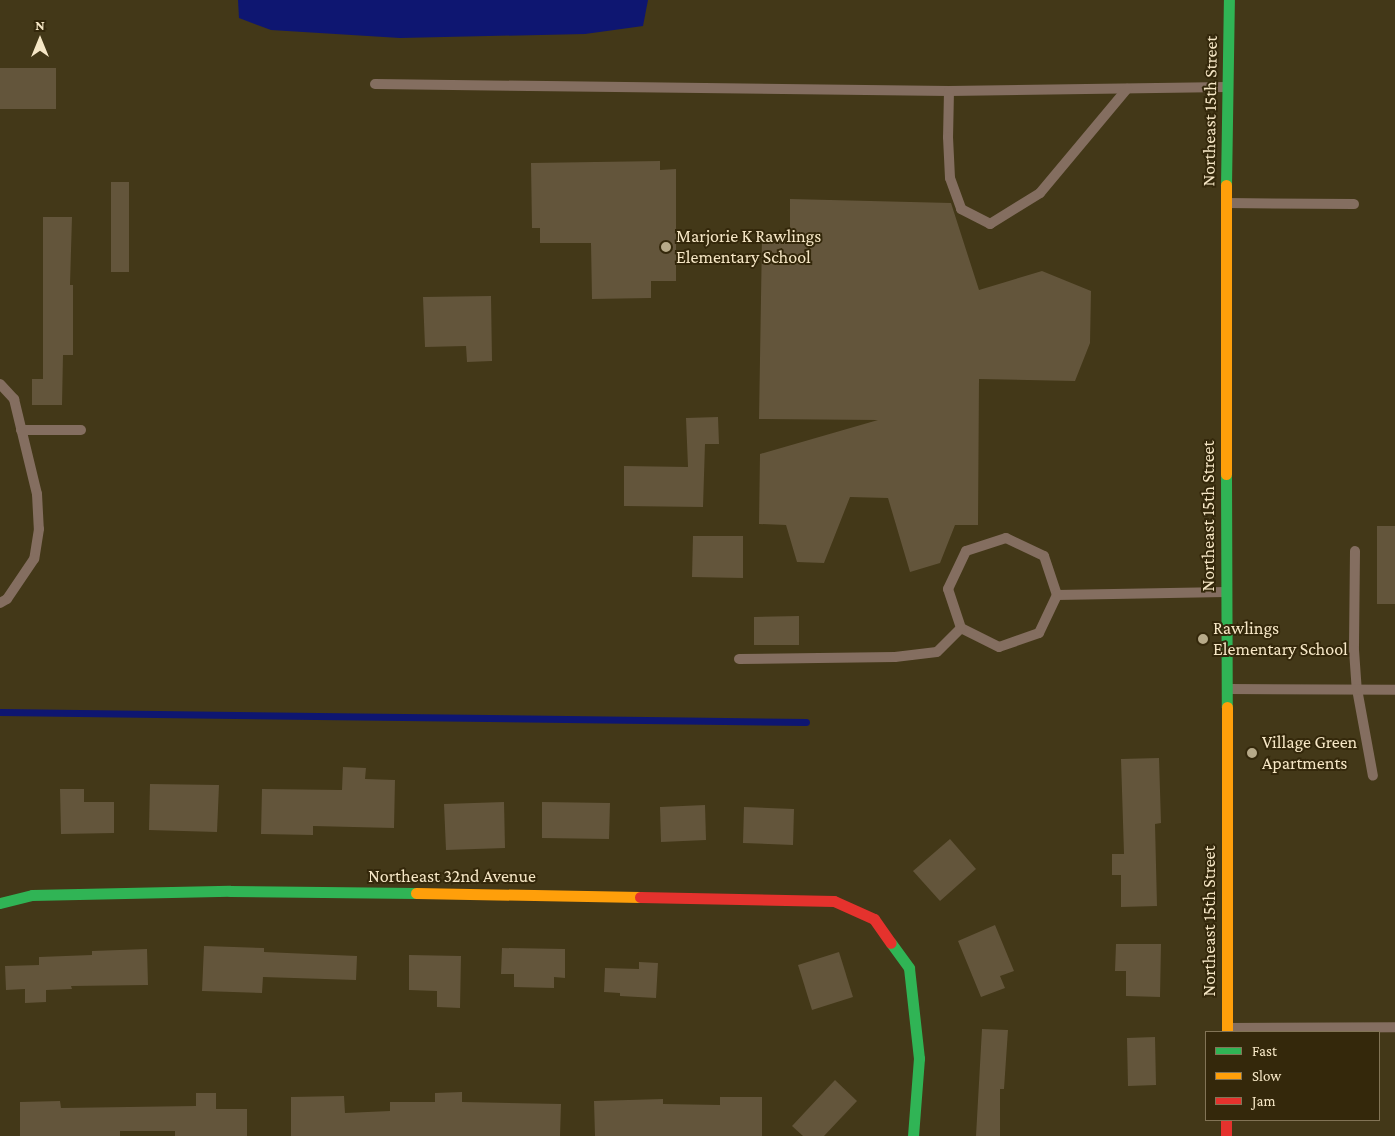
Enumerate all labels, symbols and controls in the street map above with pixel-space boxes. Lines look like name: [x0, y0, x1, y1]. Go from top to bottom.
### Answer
north arrow: [15, 15, 65, 65]
text: N: [35, 17, 45, 33]
street label: Northeast 15th Street: [1198, 35, 1222, 187]
place label: Marjorie K Rawlings Elementary School: [676, 226, 821, 268]
marker: Marjorie K Rawlings Elementary School: [660, 241, 672, 253]
street label: Northeast 15th Street: [1197, 441, 1219, 591]
place label: Rawlings Elementary School: [1213, 618, 1348, 660]
marker: Rawlings Elementary School: [1197, 633, 1209, 645]
place label: Village Green Apartments: [1262, 732, 1357, 774]
marker: Village Green Apartments: [1246, 747, 1258, 759]
street label: Northeast 15th Street: [1198, 846, 1220, 996]
street label: Northeast 32nd Avenue: [368, 865, 536, 887]
legend: [1205, 1031, 1380, 1121]
text: Fast: [1252, 1043, 1277, 1059]
text: Slow: [1252, 1068, 1281, 1084]
text: Jam: [1252, 1093, 1275, 1109]

